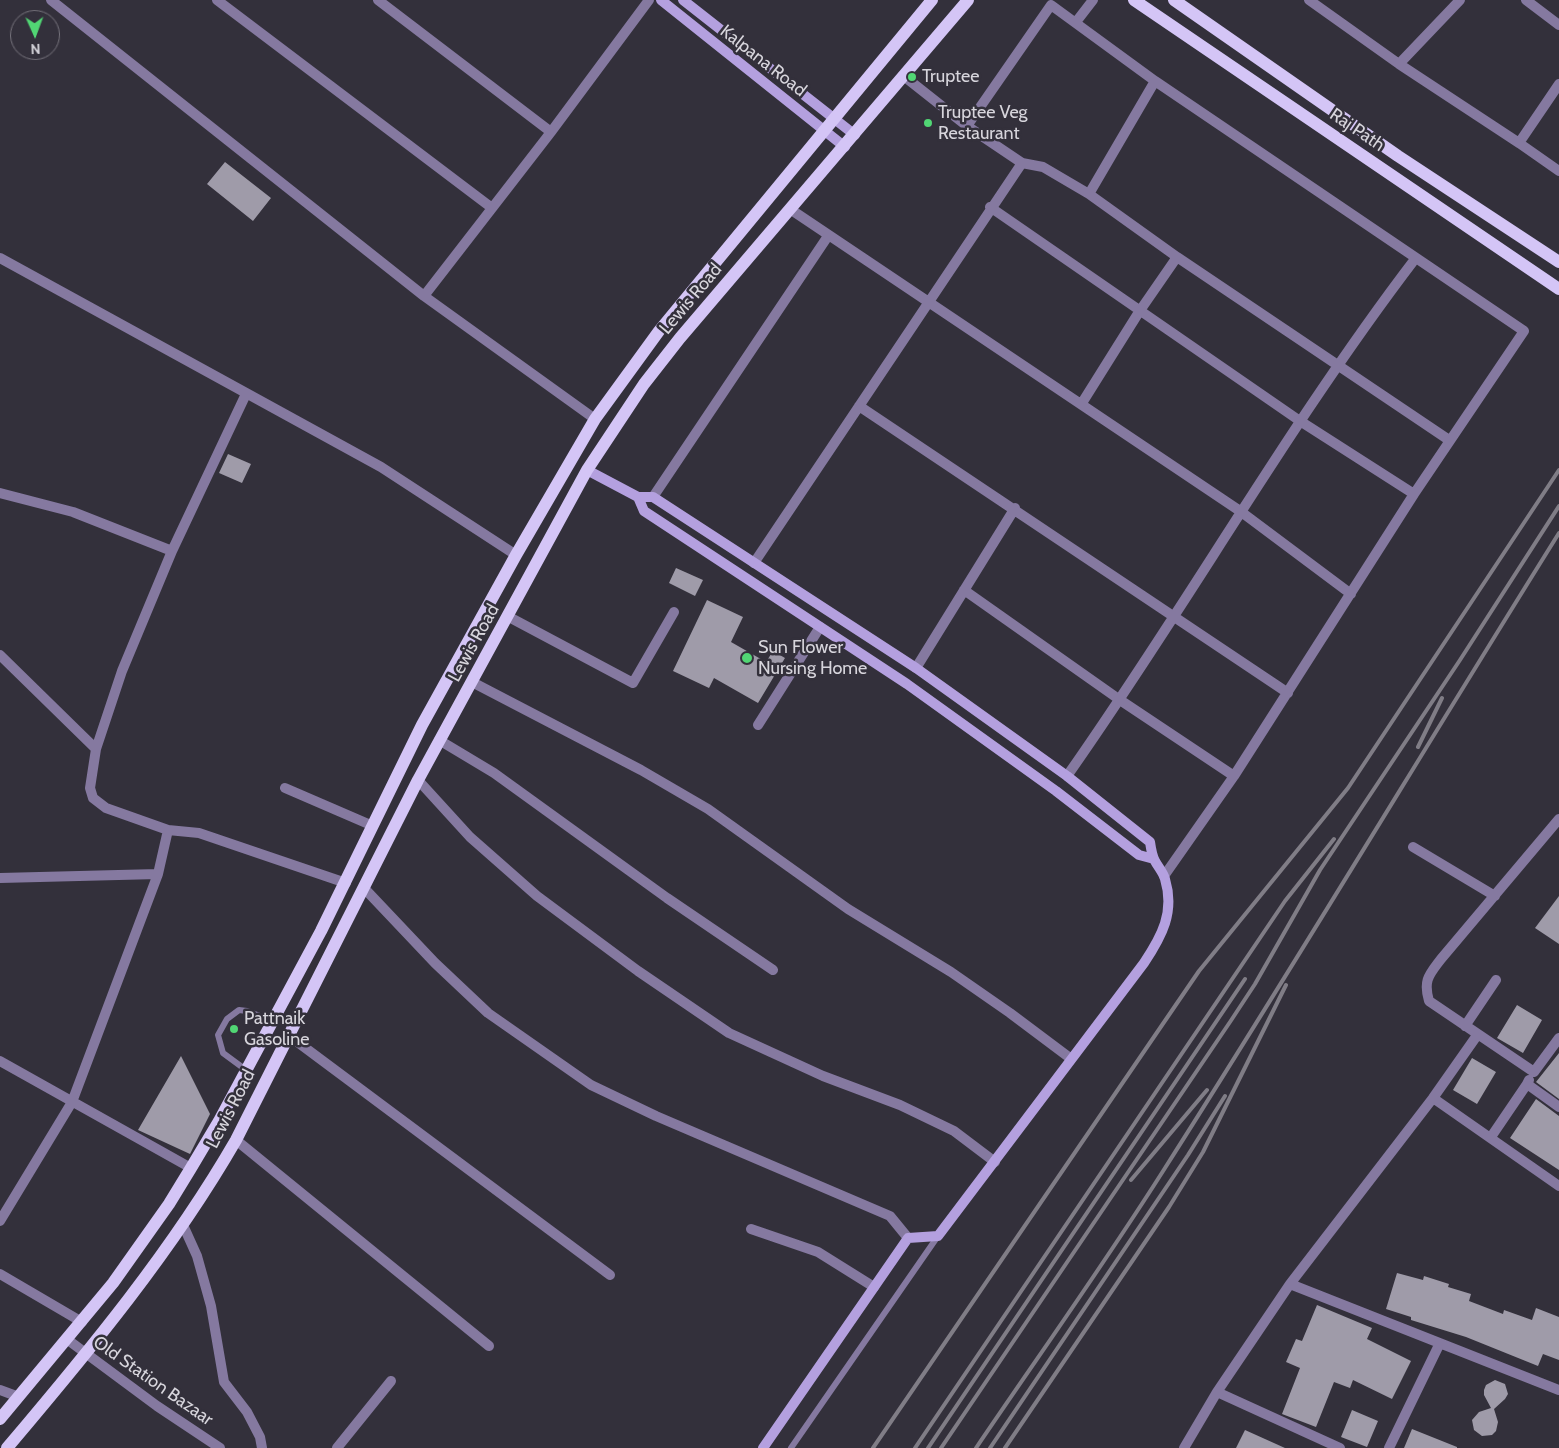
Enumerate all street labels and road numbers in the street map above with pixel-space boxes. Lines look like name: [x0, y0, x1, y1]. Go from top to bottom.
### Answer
street label: Kalpana Road: [716, 21, 810, 101]
street label: Raj Path: [1325, 104, 1389, 156]
street label: Lewis Road: [655, 259, 727, 339]
street label: Lewis Road: [444, 600, 504, 686]
street label: Lewis Road: [202, 1066, 260, 1152]
street label: Old Station Bazaar: [89, 1332, 217, 1430]

